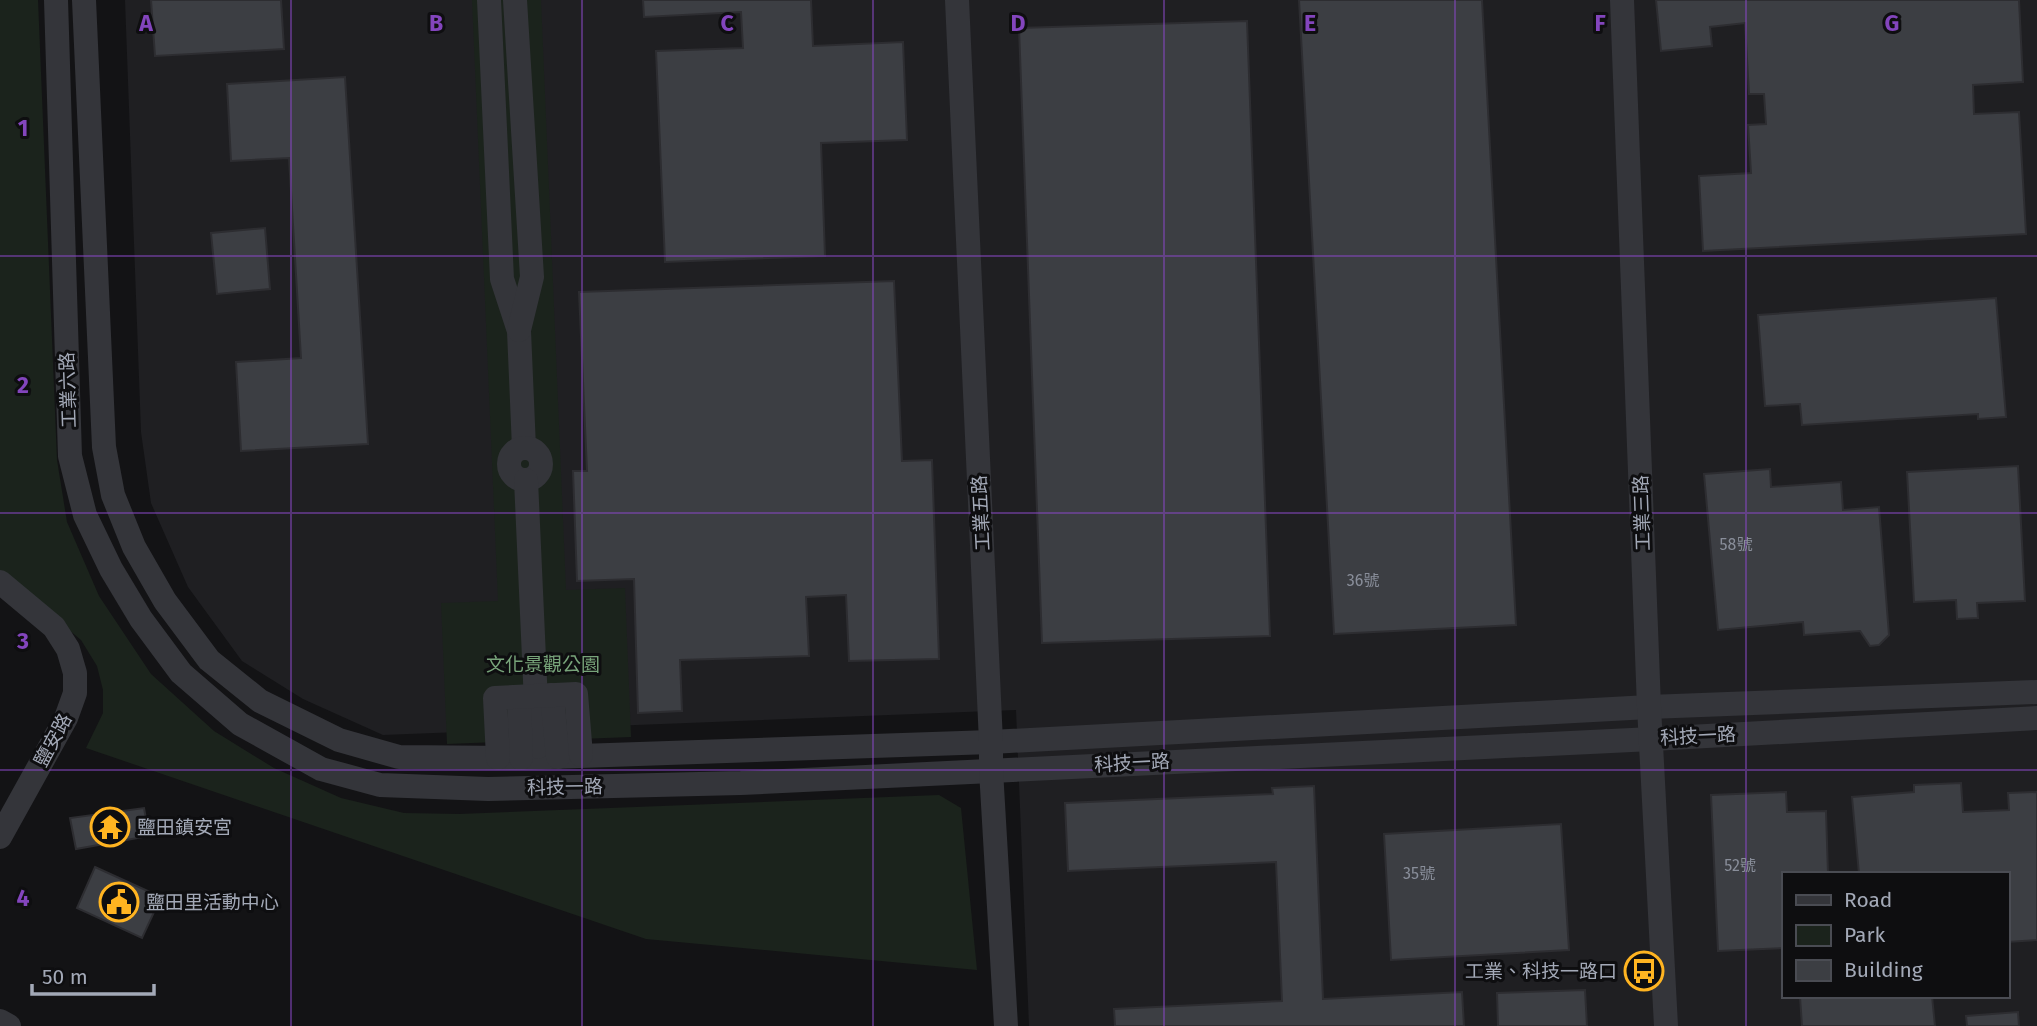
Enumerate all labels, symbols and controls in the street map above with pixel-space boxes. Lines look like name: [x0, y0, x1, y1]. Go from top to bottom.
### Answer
text: A: [138, 9, 153, 37]
text: B: [429, 9, 443, 37]
text: C: [720, 9, 734, 37]
text: D: [1011, 9, 1026, 37]
text: E: [1304, 9, 1316, 37]
text: F: [1594, 9, 1606, 37]
text: G: [1885, 9, 1899, 37]
text: 1: [18, 114, 28, 142]
street label: 工業六路: [55, 352, 81, 428]
text: 2: [17, 371, 29, 399]
street label: 工業五路: [968, 474, 994, 552]
street label: 工業三路: [1629, 475, 1655, 551]
house number: 58號: [1720, 535, 1752, 554]
house number: 36號: [1347, 571, 1379, 590]
text: 3: [16, 627, 29, 655]
park label: 文化景觀公園: [486, 653, 600, 676]
street label: 鹽安路: [29, 709, 77, 771]
street label: 科技一路: [1659, 723, 1737, 749]
street label: 科技一路: [1093, 750, 1171, 776]
street label: 科技一路: [527, 775, 603, 799]
temple icon: 鹽田鎮安宮: [89, 806, 131, 848]
place label: 鹽田鎮安宮: [137, 816, 232, 839]
house number: 52號: [1724, 856, 1756, 875]
house number: 35號: [1403, 864, 1435, 883]
legend: [1782, 872, 2009, 998]
public building icon: 鹽田里活動中心: [98, 881, 140, 923]
text: 4: [17, 884, 30, 912]
text: Road: [1844, 887, 1892, 913]
place label: 鹽田里活動中心: [146, 891, 279, 914]
text: Park: [1844, 922, 1886, 948]
bus stop icon: 工業、科技一路口: [1623, 950, 1665, 992]
scale bar: [32, 953, 154, 997]
text: Building: [1844, 957, 1923, 983]
place label: 工業、科技一路口: [1465, 960, 1617, 983]
text: 50 m: [42, 964, 88, 990]

